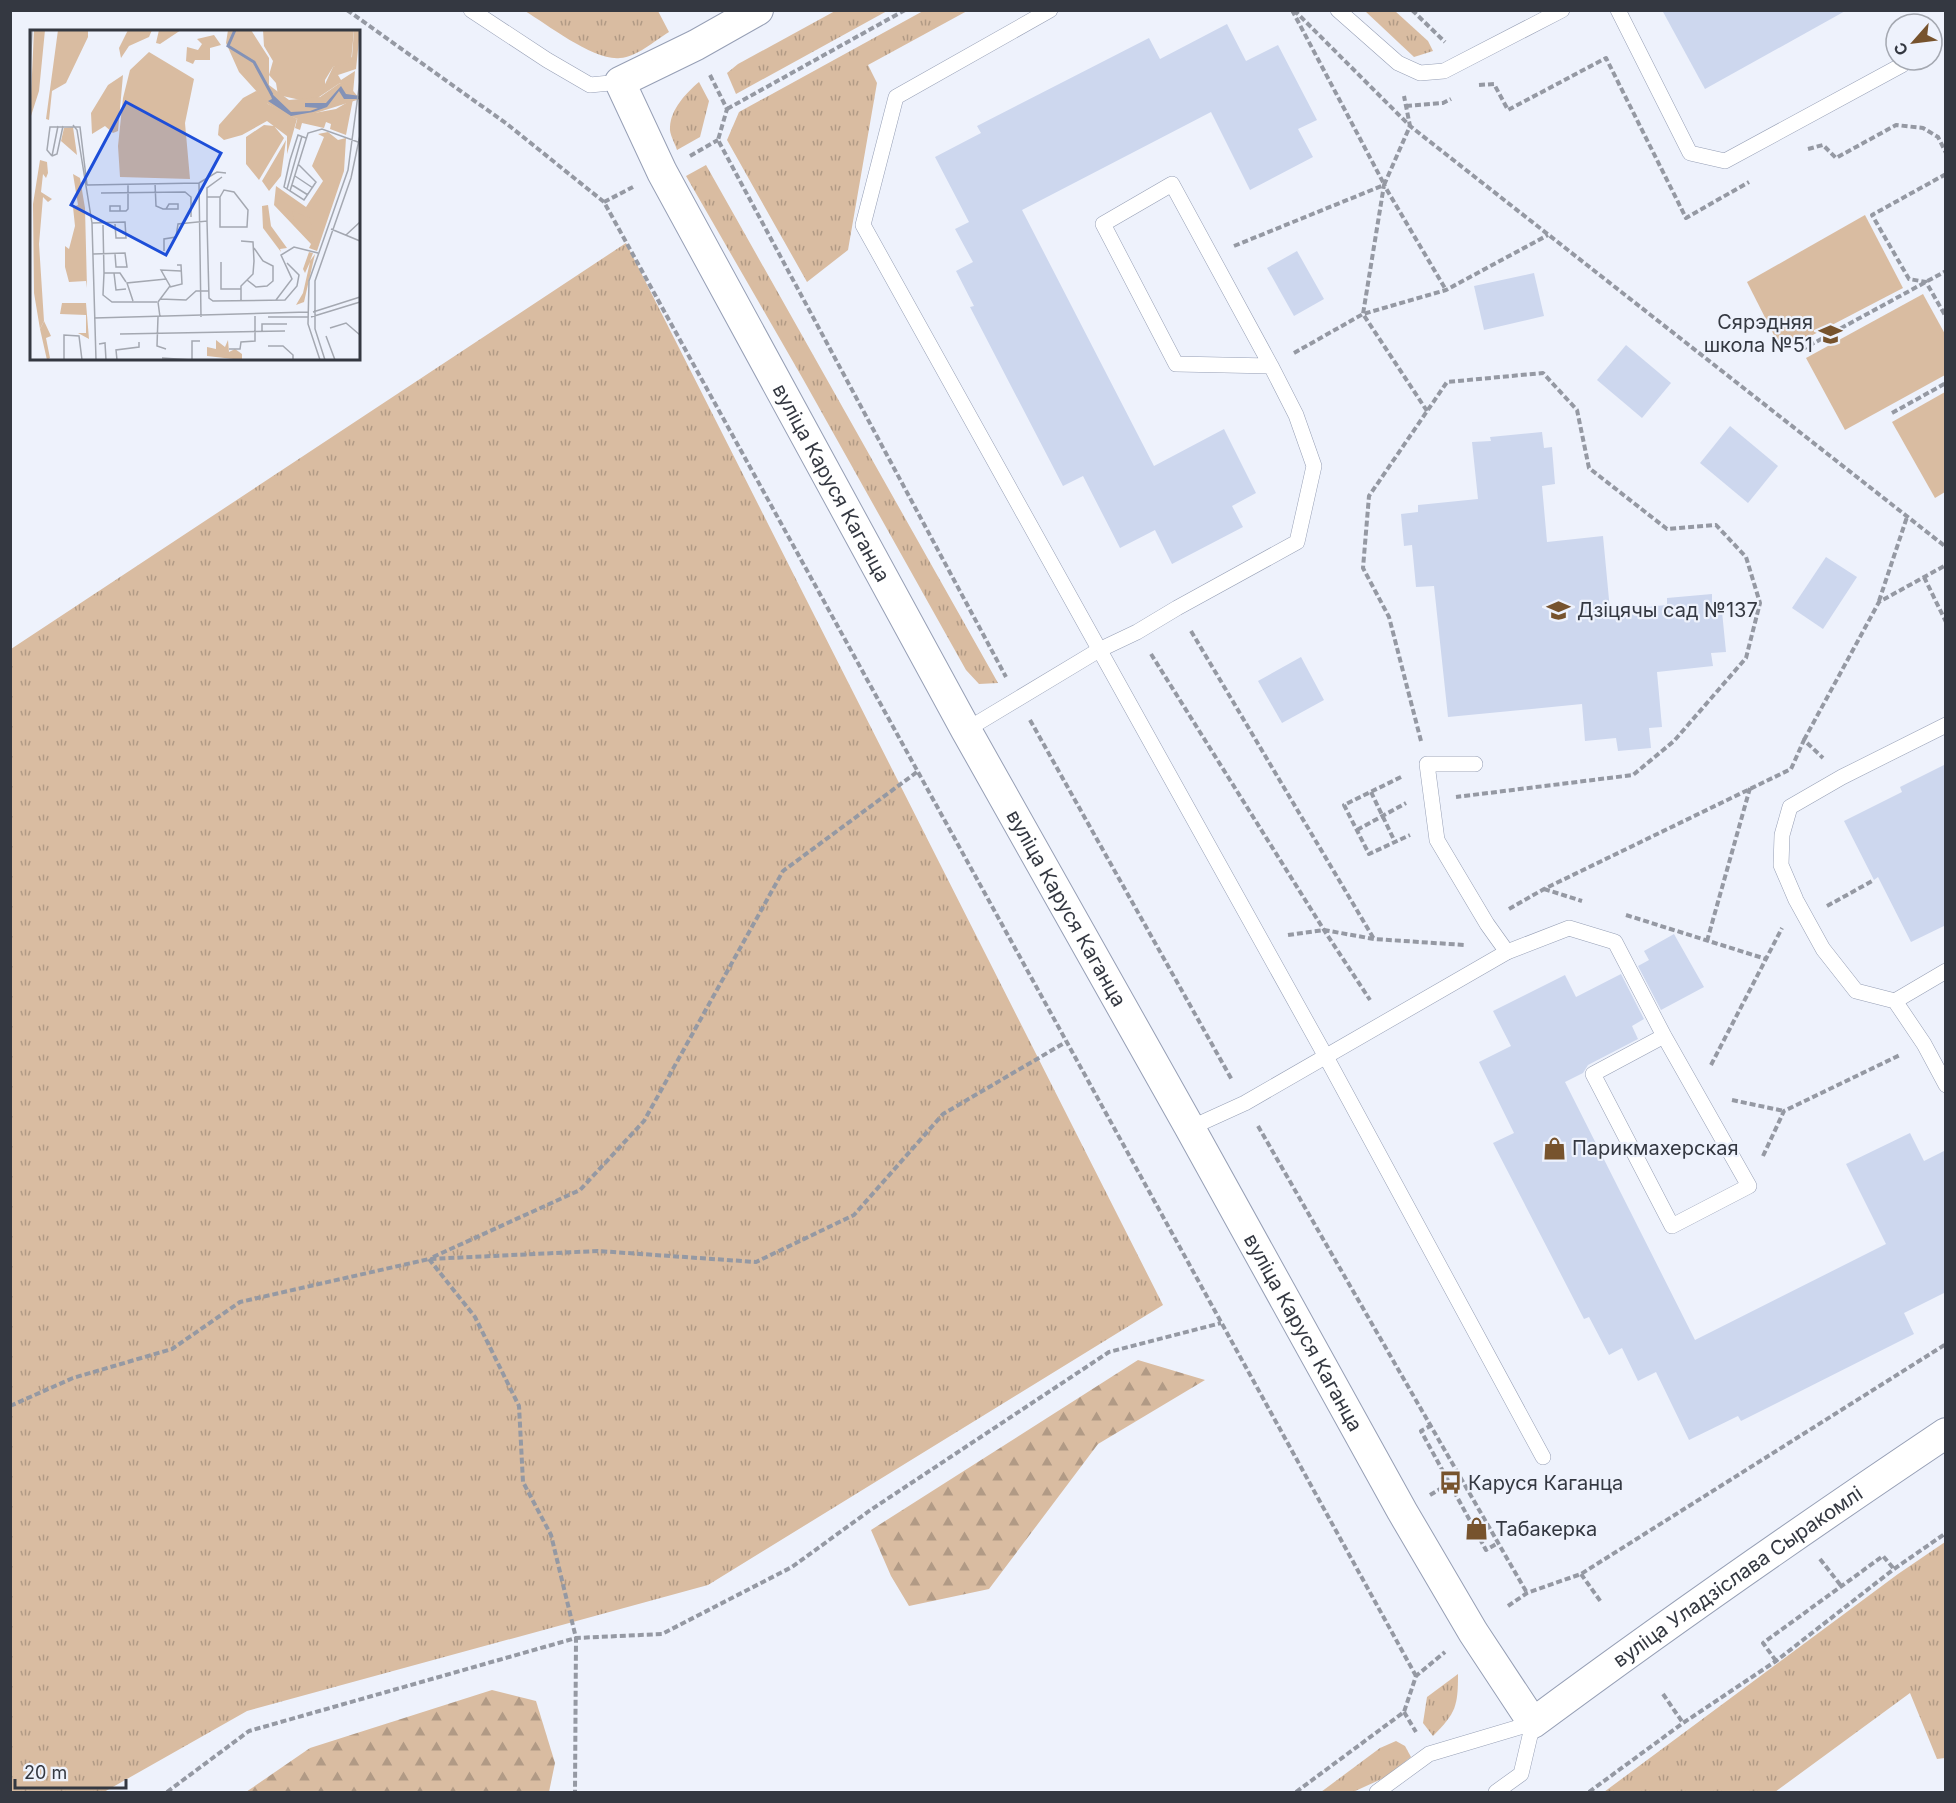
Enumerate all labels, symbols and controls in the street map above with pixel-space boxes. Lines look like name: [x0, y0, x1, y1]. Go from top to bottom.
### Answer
north arrow: [1884, 12, 1944, 72]
inset map: [30, 30, 360, 360]
text: С: [1889, 39, 1912, 59]
place label: Сярэдняя школа №51: [1704, 310, 1813, 357]
school or university icon: Сярэдняя школа №51: [1818, 321, 1844, 347]
street label: вуліца Каруся Каганца: [768, 380, 895, 586]
school or university icon: Дзіцячы сад №137: [1546, 597, 1572, 623]
place label: Дзіцячы сад №137: [1577, 598, 1758, 622]
street label: вуліца Каруся Каганца: [1001, 806, 1131, 1011]
shop icon: Парикмахерская: [1541, 1135, 1567, 1161]
place label: Парикмахерская: [1572, 1136, 1739, 1160]
street label: вуліца Каруся Каганца: [1239, 1230, 1367, 1436]
bus stop icon: Каруся Каганца: [1437, 1470, 1463, 1496]
place label: Каруся Каганца: [1468, 1471, 1623, 1495]
street label: вуліца Уладзіслава Сыракомлі: [1609, 1481, 1867, 1672]
shop icon: Табакерка: [1464, 1516, 1490, 1542]
place label: Табакерка: [1495, 1517, 1597, 1541]
scale bar: [15, 1752, 126, 1790]
text: 20 m: [24, 1762, 67, 1783]

